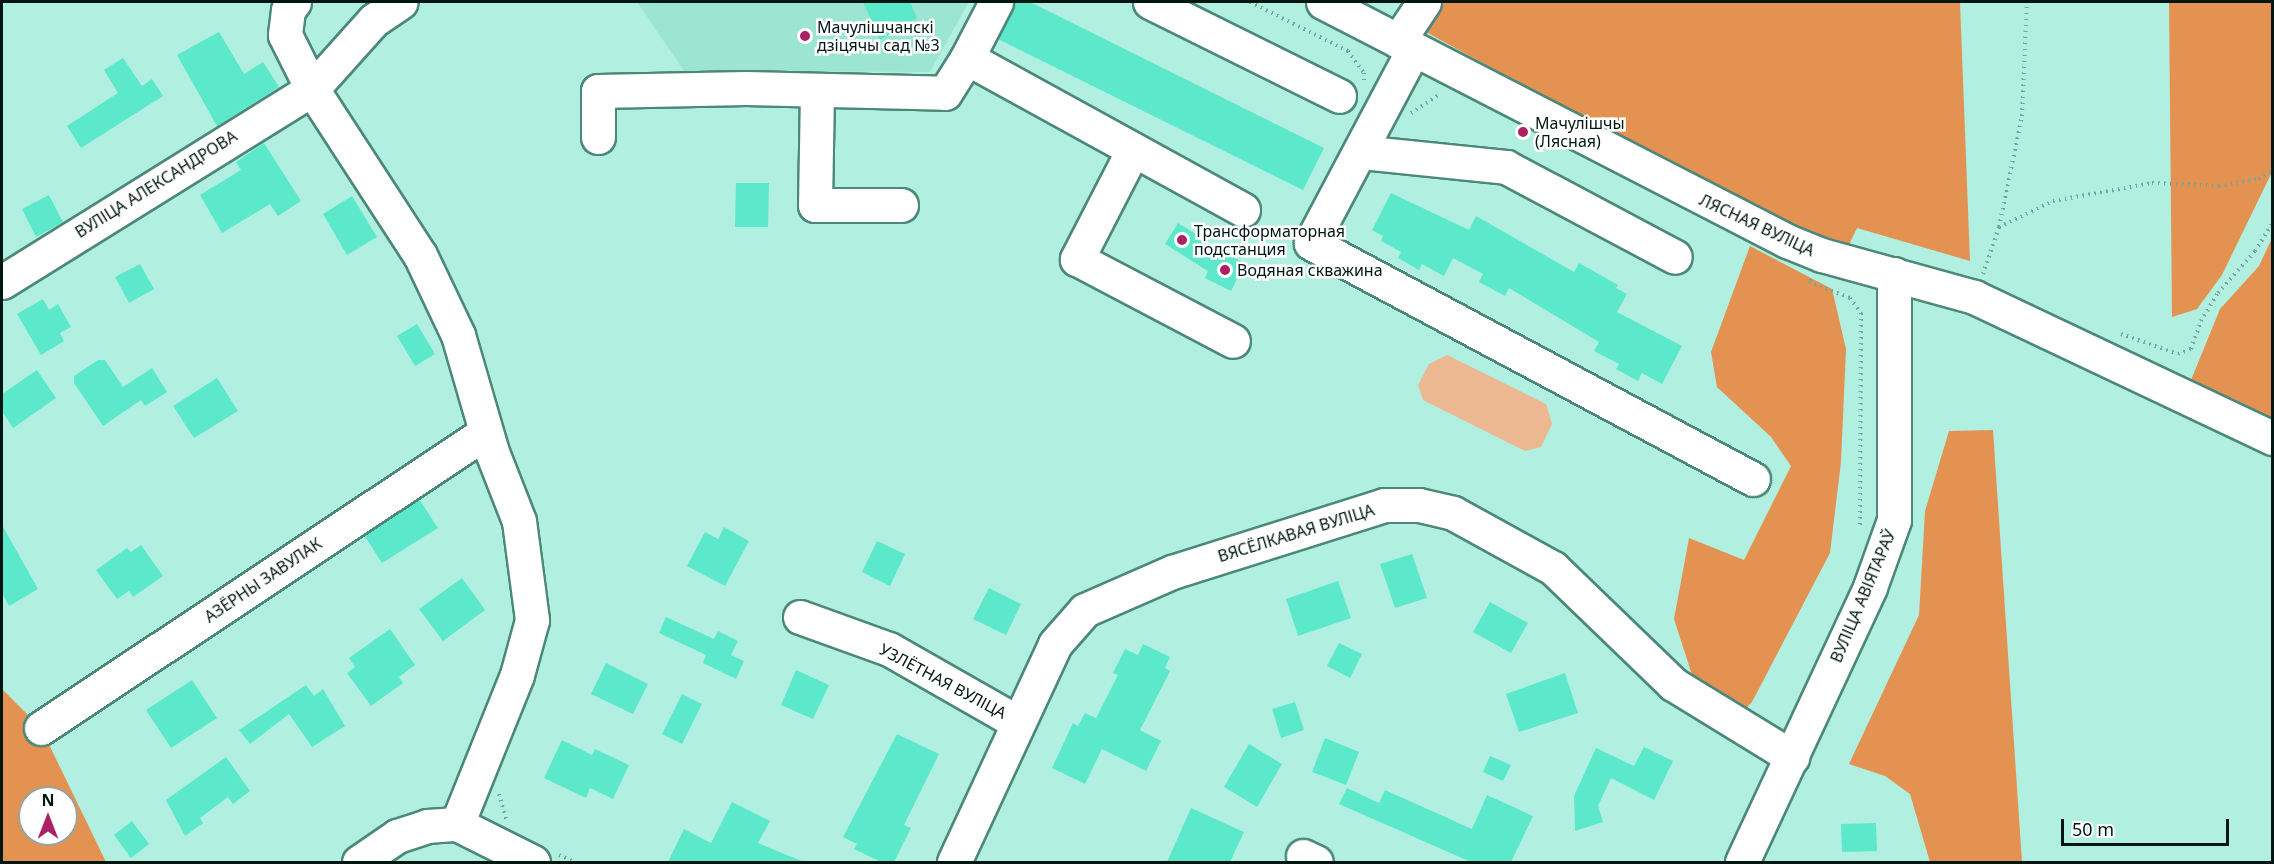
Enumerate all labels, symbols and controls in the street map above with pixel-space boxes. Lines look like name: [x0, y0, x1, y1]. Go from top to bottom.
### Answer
place label: Мачулішчанскі дзіцячы сад №3: [817, 17, 940, 55]
marker: Мачулішчанскі дзіцячы сад №3: [798, 29, 812, 43]
place label: Мачулішчы (Лясная): [1535, 113, 1625, 151]
marker: Мачулішчы (Лясная): [1516, 125, 1530, 139]
street label: ВУЛІЦА АЛЕКСАНДРОВА: [72, 126, 240, 242]
street label: ЛЯСНАЯ ВУЛІЦА: [1696, 190, 1818, 260]
place label: Трансформаторная подстанция: [1194, 221, 1345, 259]
marker: Трансформаторная подстанция: [1175, 233, 1189, 247]
place label: Водяная скважина: [1237, 260, 1383, 280]
marker: Водяная скважина: [1218, 263, 1232, 277]
street label: ВЯСЁЛКАВАЯ ВУЛІЦА: [1215, 500, 1377, 566]
street label: ВУЛІЦА АВІЯТАРАЎ: [1826, 527, 1900, 665]
street label: АЗЁРНЫ ЗАВУЛАК: [201, 534, 325, 626]
street label: УЗЛЁТНАЯ ВУЛІЦА: [876, 639, 1010, 723]
north arrow: [18, 786, 78, 846]
text: N: [41, 789, 55, 811]
scale bar: [2064, 807, 2232, 845]
text: 50 m: [2072, 817, 2114, 841]

